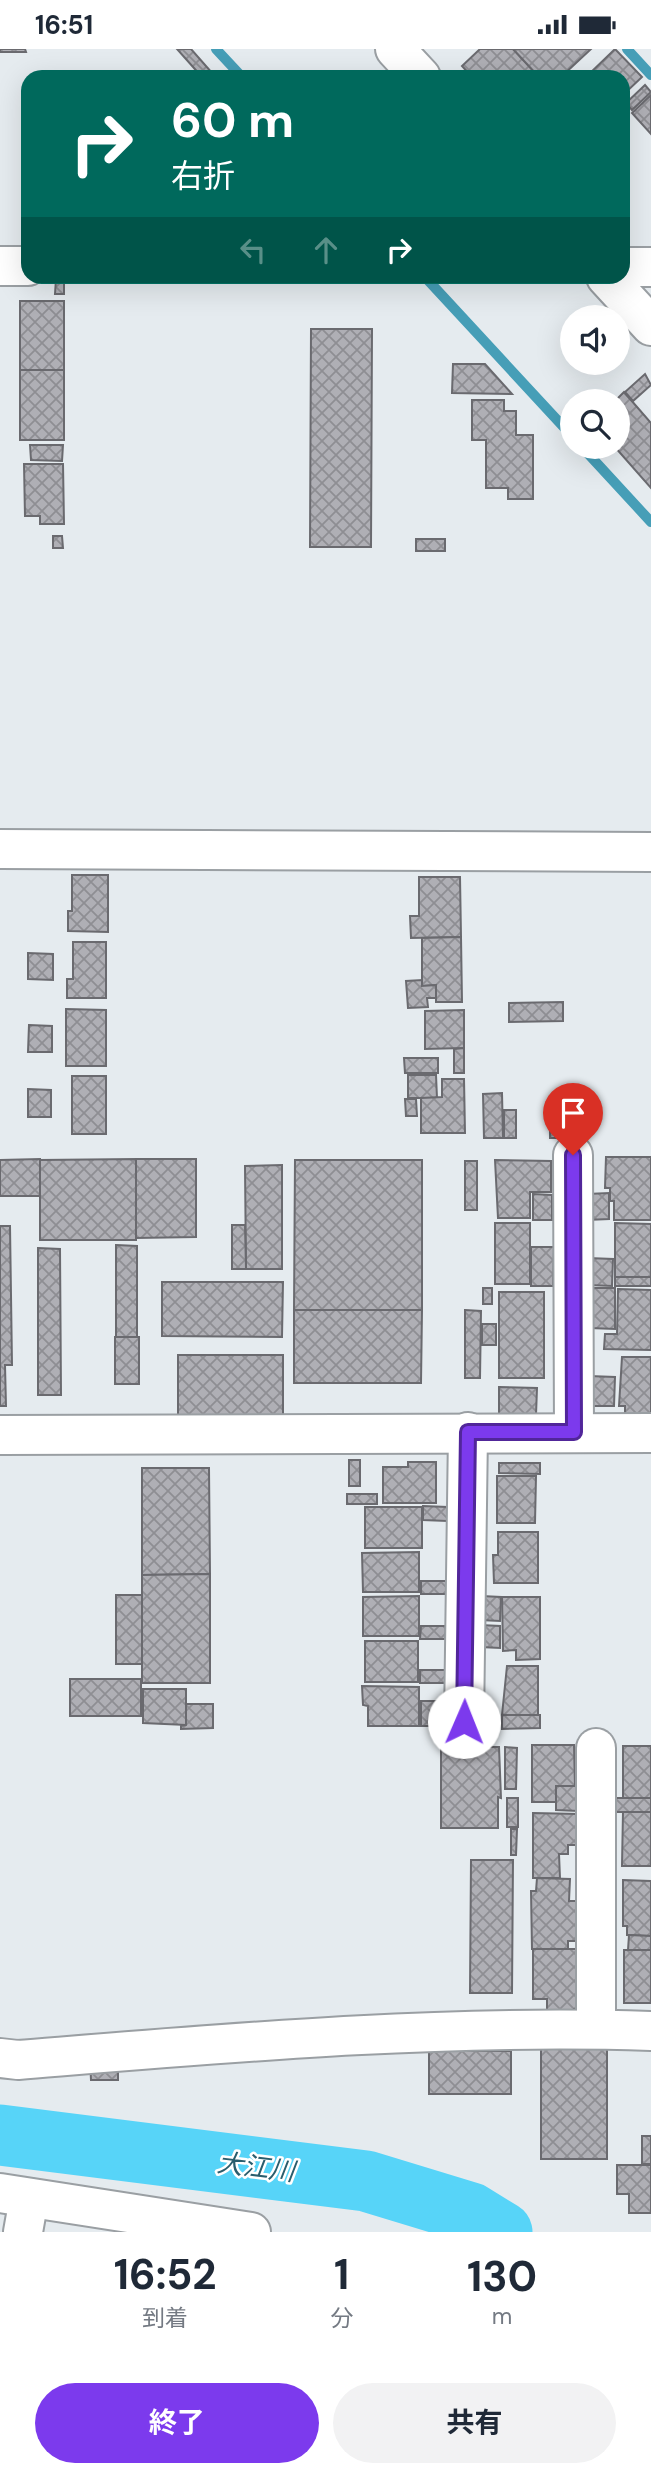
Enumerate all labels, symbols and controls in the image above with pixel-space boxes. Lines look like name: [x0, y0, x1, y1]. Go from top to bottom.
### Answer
text: 16:51: [35, 8, 93, 42]
text: 60 m: [171, 88, 294, 152]
icon: right: [56, 98, 147, 189]
text: 右折: [171, 155, 235, 197]
icon: left: [234, 231, 272, 269]
icon: ahead: [307, 231, 345, 269]
icon: right: [380, 231, 418, 269]
map controls: [560, 305, 630, 459]
button: sound: [560, 305, 630, 375]
button: search: [560, 389, 630, 459]
pin: [543, 1083, 603, 1155]
icon: arrive: [554, 1094, 592, 1132]
position arrow: [427, 1685, 501, 1759]
water label: 大江川: [215, 2145, 300, 2189]
text: 16:52: [114, 2247, 216, 2302]
text: 1: [334, 2247, 349, 2302]
text: 130: [467, 2249, 537, 2304]
text: m: [492, 2301, 512, 2331]
text: 到着: [142, 2303, 188, 2333]
text: 分: [330, 2303, 353, 2333]
button: 終了: [35, 2383, 319, 2463]
button: 共有: [333, 2383, 616, 2463]

